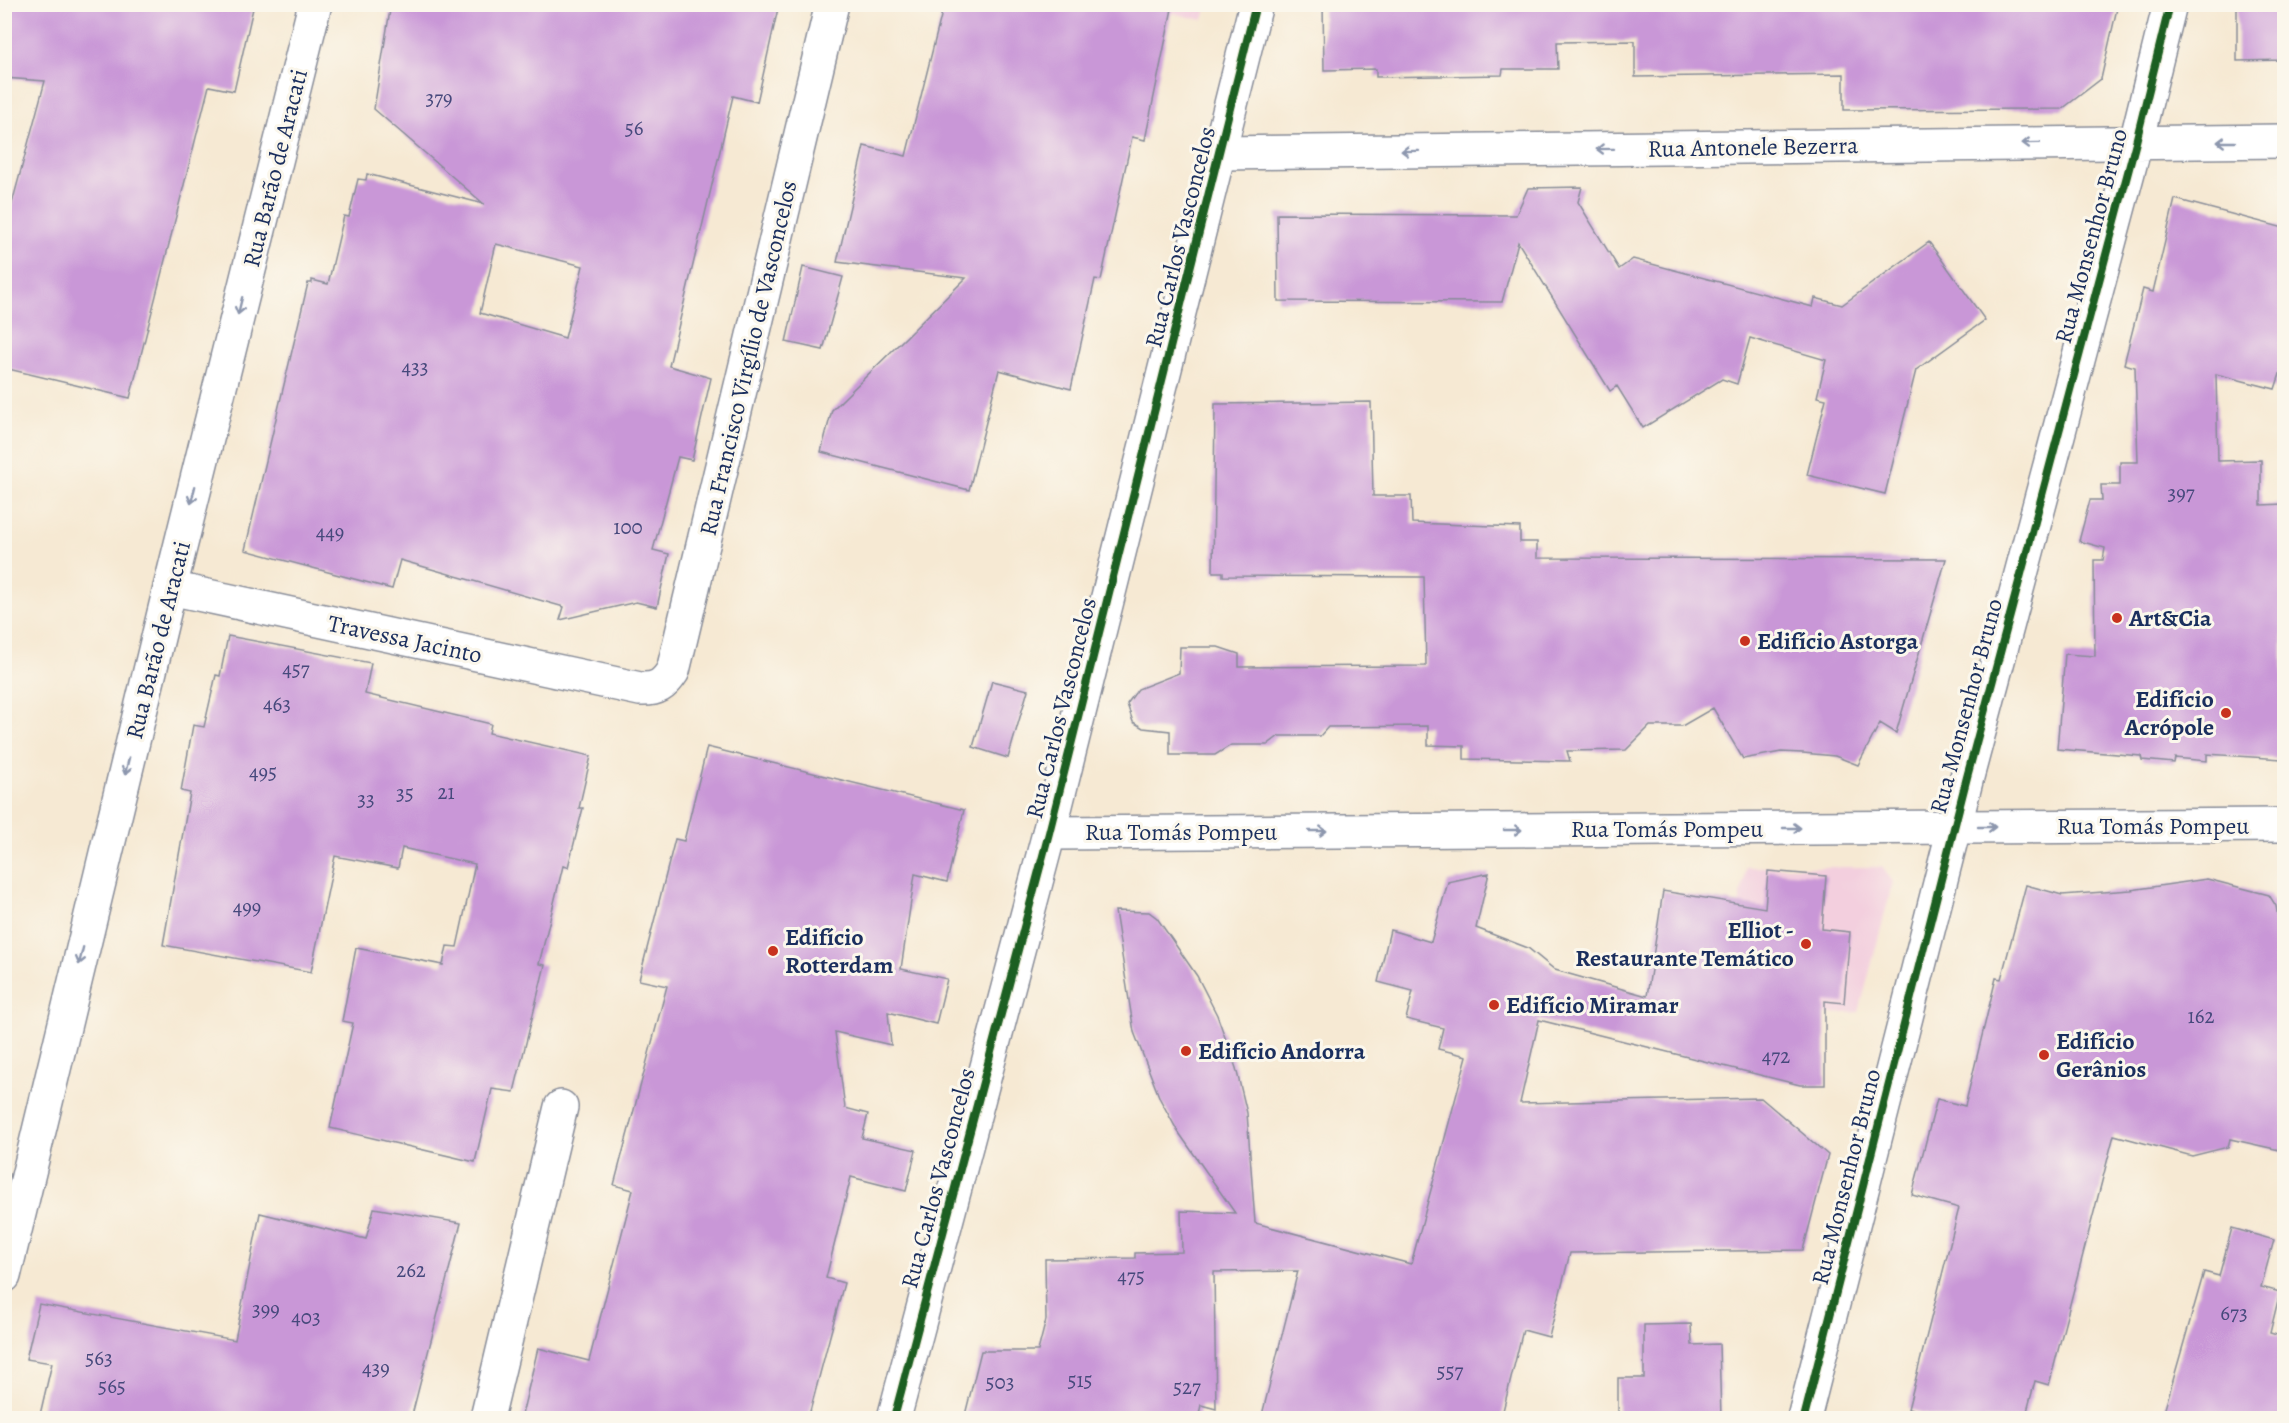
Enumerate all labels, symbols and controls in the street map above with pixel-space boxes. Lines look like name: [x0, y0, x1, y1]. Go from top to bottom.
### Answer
street label: Rua Barão de Aracati: [235, 66, 315, 270]
house number: 379: [425, 84, 453, 112]
house number: 56: [625, 114, 644, 142]
street label: Rua Carlos Vasconcelos: [1137, 123, 1223, 351]
street label: Rua Monsenhor Bruno: [2047, 125, 2135, 347]
street label: Rua Antonele Bezerra: [1647, 129, 1859, 165]
one-way arrow: [2217, 136, 2237, 147]
one-way arrow: [2022, 138, 2042, 149]
one-way arrow: [1596, 143, 1616, 155]
one-way arrow: [1401, 145, 1421, 157]
street label: Rua Francisco Virgílio de Vasconcelos: [691, 177, 805, 539]
one-way arrow: [234, 296, 246, 315]
house number: 433: [402, 353, 429, 381]
house number: 397: [2167, 479, 2195, 507]
one-way arrow: [187, 485, 198, 504]
house number: 100: [613, 513, 643, 541]
house number: 449: [316, 518, 344, 546]
street label: Rua Barão de Aracati: [118, 538, 198, 742]
street label: Rua Carlos Vasconcelos: [1018, 594, 1104, 822]
street label: Rua Monsenhor Bruno: [1922, 595, 2010, 817]
place label: Art&Cia: [2128, 602, 2212, 634]
street label: Travessa Jacinto: [325, 607, 485, 671]
marker: Art&Cia: [2110, 611, 2124, 625]
place label: Edifício Astorga: [1757, 625, 1919, 657]
marker: Edifício Astorga: [1738, 634, 1752, 648]
house number: 457: [282, 655, 310, 683]
place label: Edifício Acrópole: [2124, 683, 2214, 743]
house number: 463: [263, 690, 291, 718]
marker: Edifício Acrópole: [2219, 706, 2233, 720]
one-way arrow: [121, 756, 132, 775]
house number: 495: [249, 758, 277, 786]
house number: 21: [437, 778, 455, 806]
house number: 35: [396, 779, 414, 807]
house number: 33: [357, 785, 375, 813]
street label: Rua Tomás Pompeu: [2057, 810, 2249, 842]
street label: Rua Tomás Pompeu: [1571, 813, 1763, 845]
street label: Rua Tomás Pompeu: [1085, 816, 1277, 848]
one-way arrow: [1976, 821, 1996, 833]
one-way arrow: [1781, 822, 1801, 834]
one-way arrow: [1502, 824, 1522, 836]
one-way arrow: [1307, 825, 1327, 837]
house number: 499: [233, 893, 261, 921]
place label: Elliot - Restaurante Temático: [1575, 914, 1794, 974]
place label: Edifício Rotterdam: [785, 921, 893, 981]
marker: Elliot - Restaurante Temático: [1799, 937, 1813, 951]
marker: Edifício Rotterdam: [766, 944, 780, 958]
one-way arrow: [75, 946, 87, 965]
place label: Edifício Miramar: [1506, 989, 1679, 1021]
marker: Edifício Miramar: [1487, 998, 1501, 1012]
house number: 162: [2188, 1002, 2214, 1030]
place label: Edifício Gerânios: [2056, 1025, 2146, 1085]
place label: Edifício Andorra: [1198, 1035, 1366, 1067]
house number: 472: [1762, 1042, 1790, 1070]
marker: Edifício Andorra: [1179, 1044, 1193, 1058]
marker: Edifício Gerânios: [2037, 1048, 2051, 1062]
street label: Rua Carlos Vasconcelos: [893, 1064, 983, 1292]
street label: Rua Monsenhor Bruno: [1804, 1066, 1888, 1288]
house number: 262: [396, 1256, 426, 1284]
house number: 475: [1117, 1262, 1145, 1290]
house number: 399: [252, 1295, 280, 1323]
house number: 673: [2220, 1299, 2248, 1327]
house number: 403: [291, 1303, 321, 1331]
house number: 563: [85, 1344, 113, 1372]
house number: 439: [362, 1354, 390, 1382]
house number: 557: [1437, 1357, 1464, 1385]
house number: 515: [1067, 1366, 1093, 1394]
house number: 503: [986, 1368, 1014, 1396]
house number: 565: [98, 1372, 126, 1400]
house number: 527: [1173, 1373, 1201, 1401]

